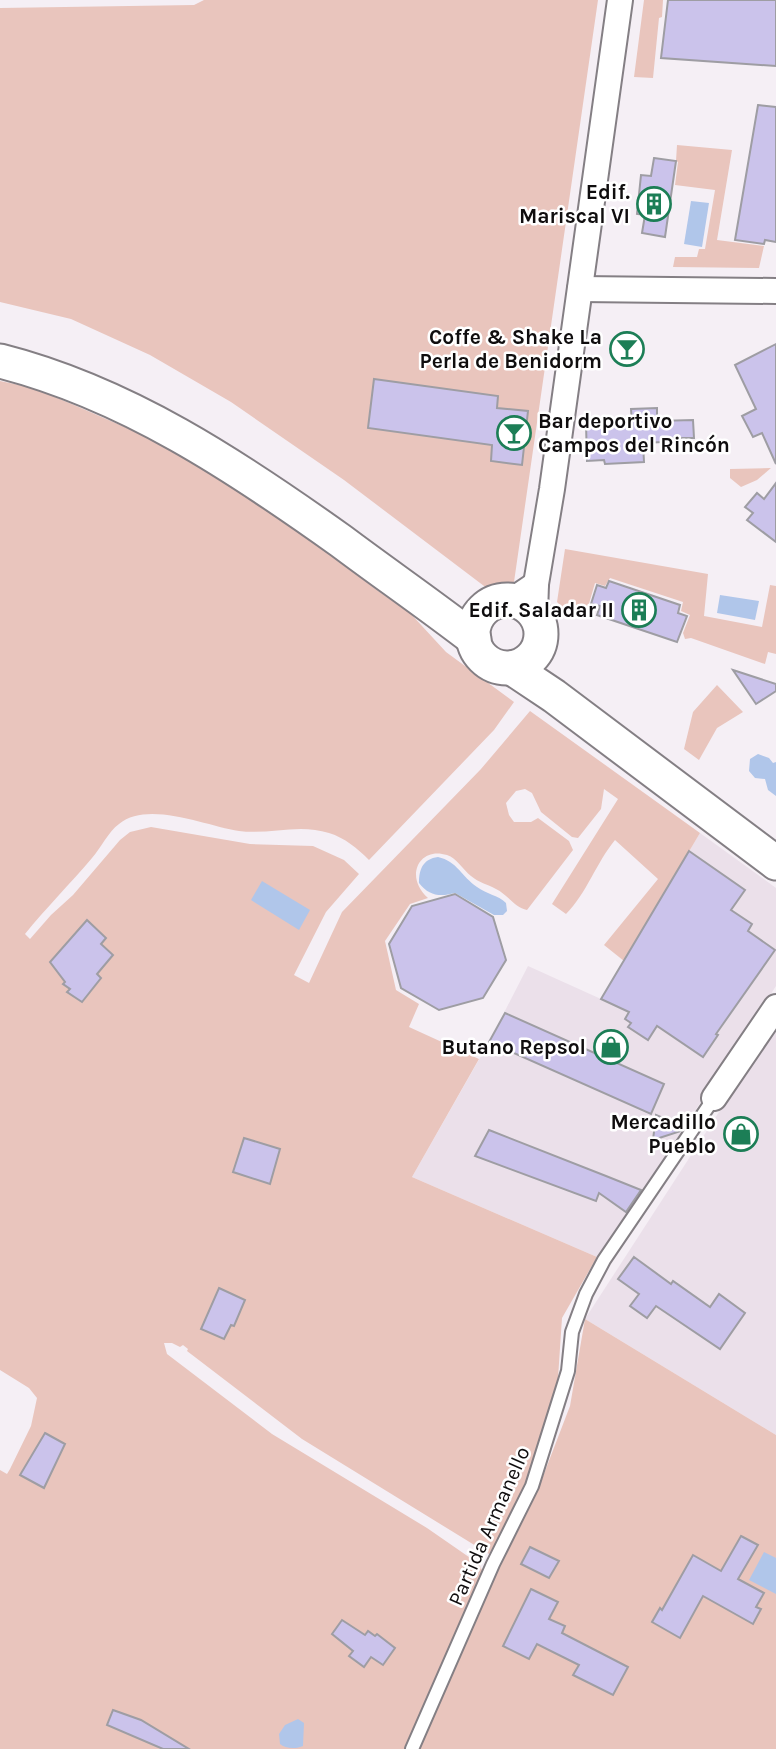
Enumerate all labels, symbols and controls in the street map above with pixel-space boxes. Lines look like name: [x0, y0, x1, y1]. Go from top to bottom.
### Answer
place label: Edif. Mariscal VI: [519, 180, 630, 228]
building icon: Edif. Mariscal VI: [635, 185, 673, 223]
place label: Coffe & Shake La Perla de Benidorm: [419, 325, 602, 373]
bar icon: Coffe & Shake La Perla de Benidorm: [608, 330, 646, 368]
place label: Bar deportivo Campos del Rincón: [538, 409, 730, 457]
bar icon: Bar deportivo Campos del Rincón: [495, 414, 533, 452]
building icon: Edif. Saladar II: [620, 591, 658, 629]
place label: Edif. Saladar II: [468, 598, 614, 622]
shop icon: Butano Repsol: [592, 1028, 630, 1066]
place label: Butano Repsol: [442, 1035, 586, 1059]
place label: Mercadillo Pueblo: [610, 1110, 716, 1158]
shop icon: Mercadillo Pueblo: [722, 1115, 760, 1153]
street label: Partida Armanello: [443, 1443, 535, 1609]

